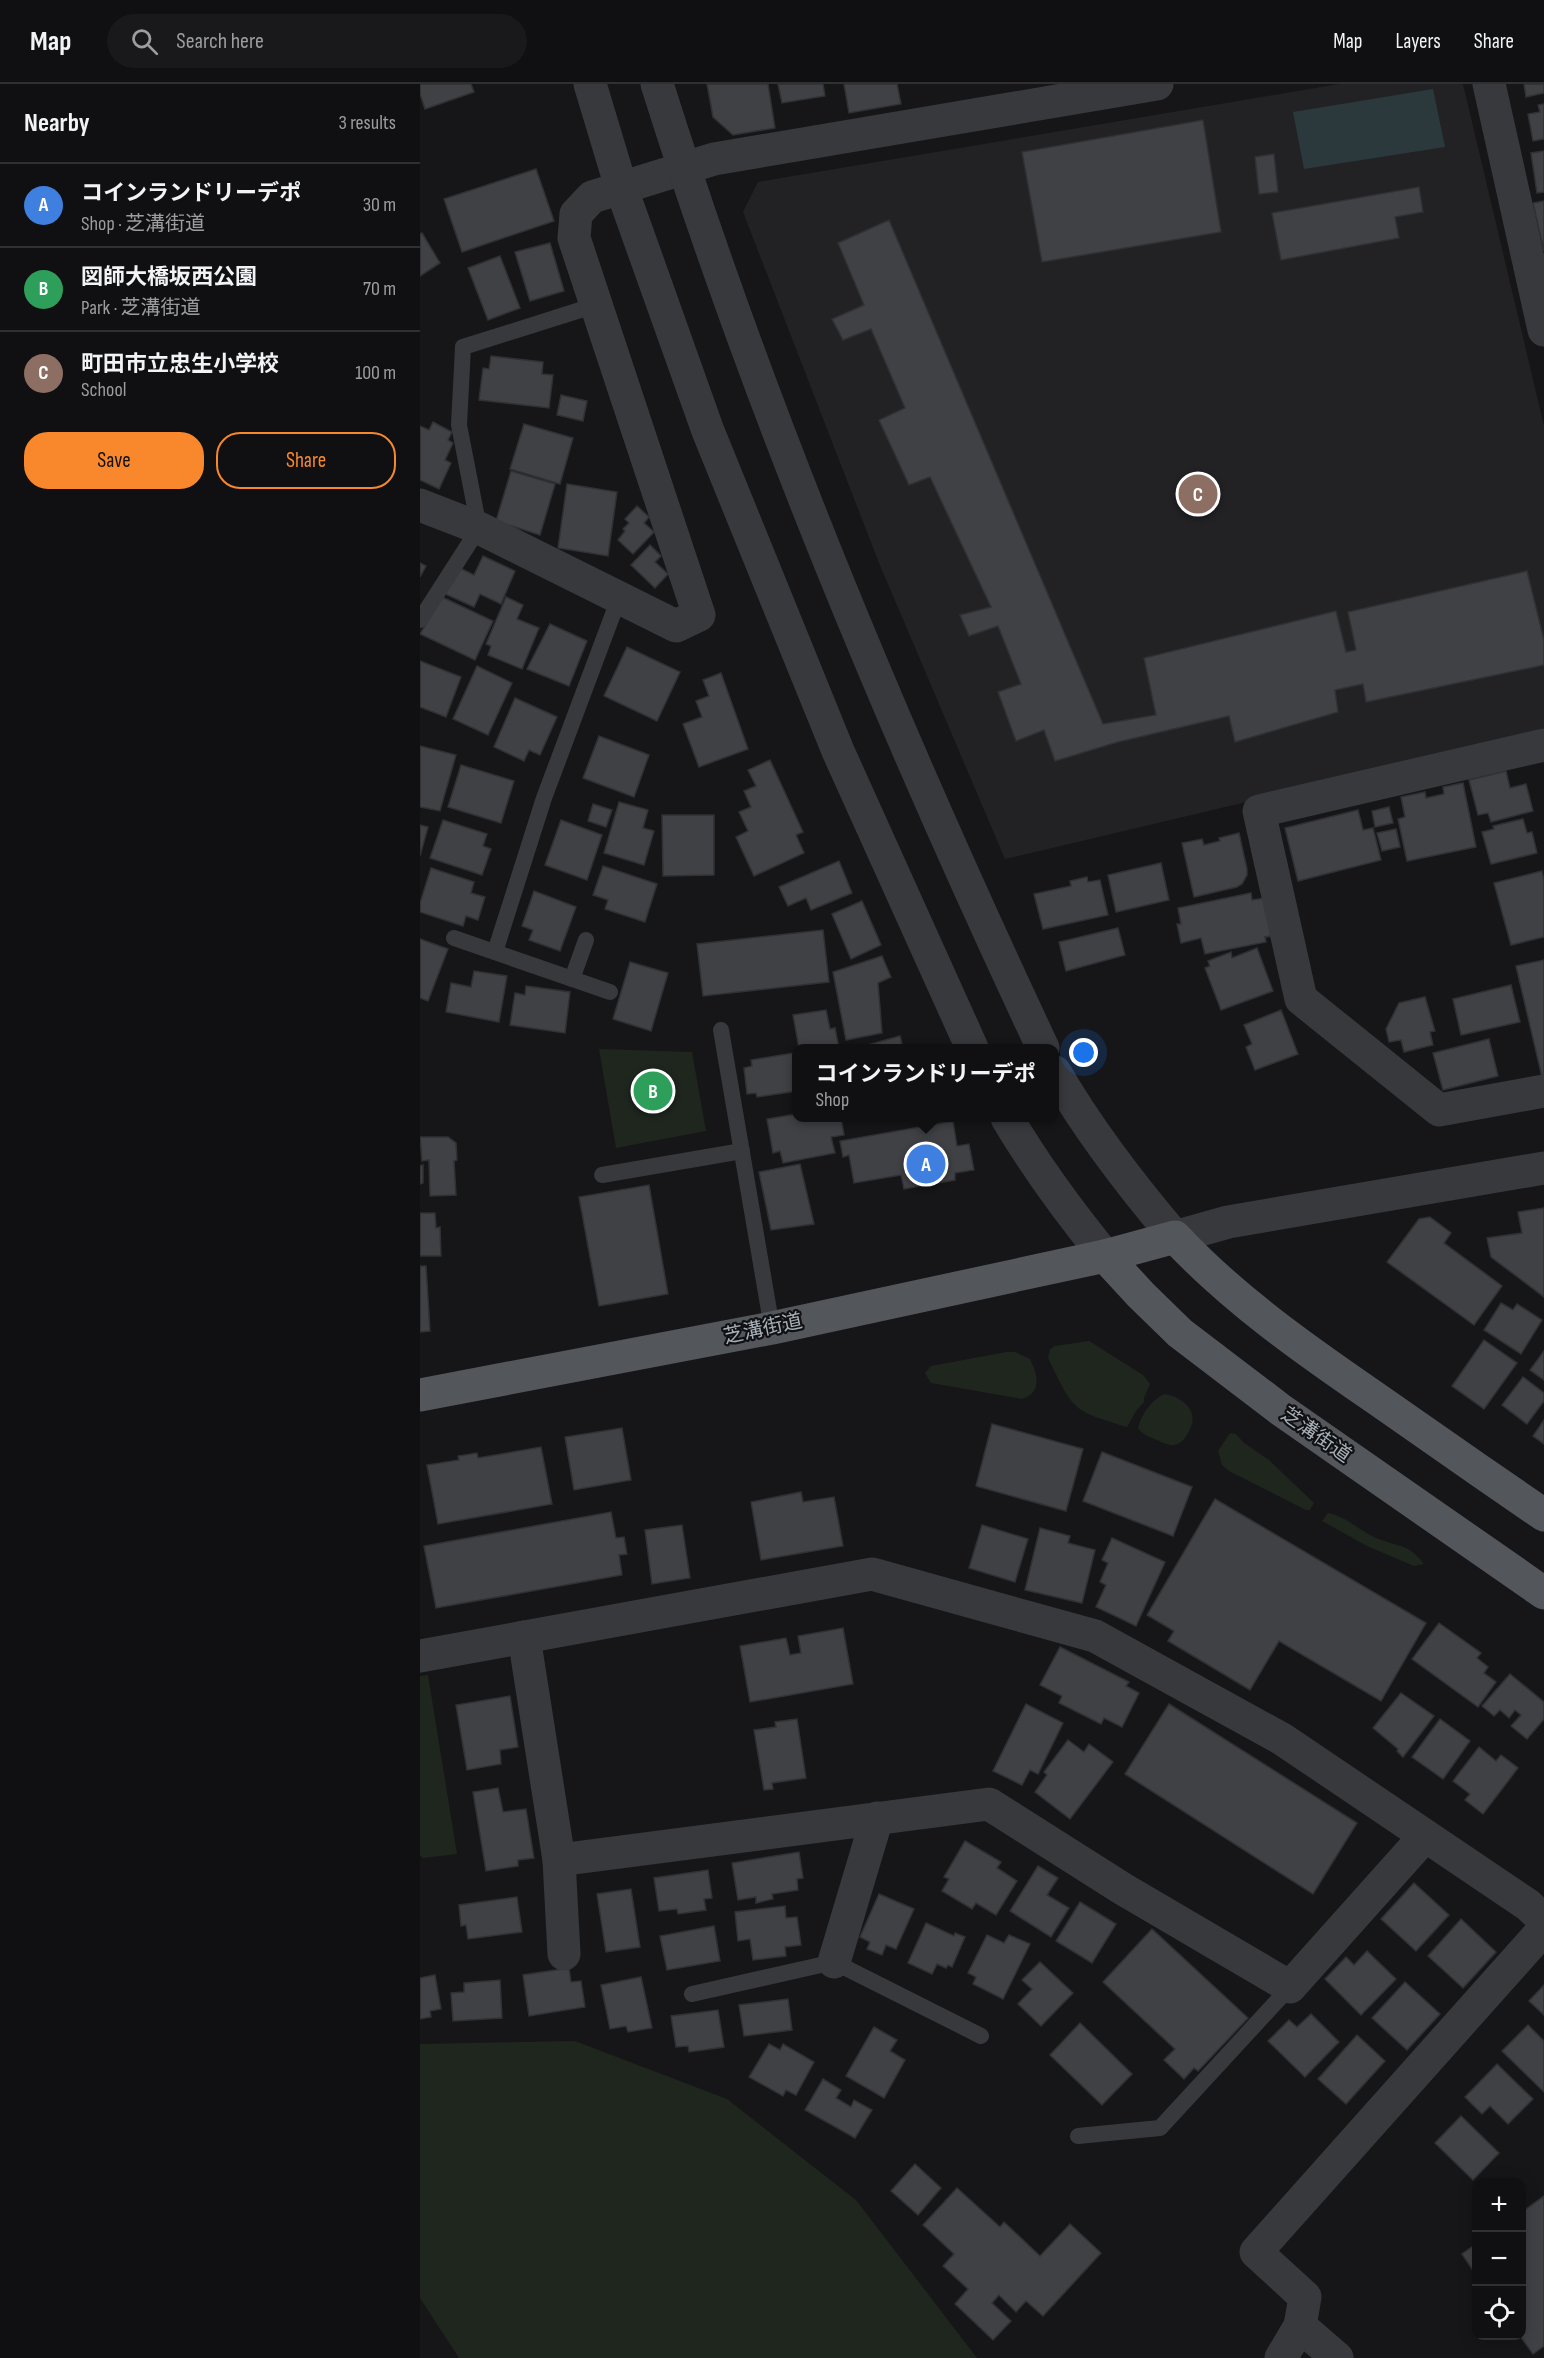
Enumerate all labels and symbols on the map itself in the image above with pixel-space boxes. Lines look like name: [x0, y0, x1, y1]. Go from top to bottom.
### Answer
pin: C: [1178, 472, 1218, 516]
your location: [1069, 1038, 1098, 1067]
pin: B: [634, 1068, 672, 1114]
pin: A: [906, 1142, 946, 1186]
street label: 芝溝街道: [721, 1309, 805, 1349]
street label: 芝溝街道: [1276, 1402, 1356, 1468]

